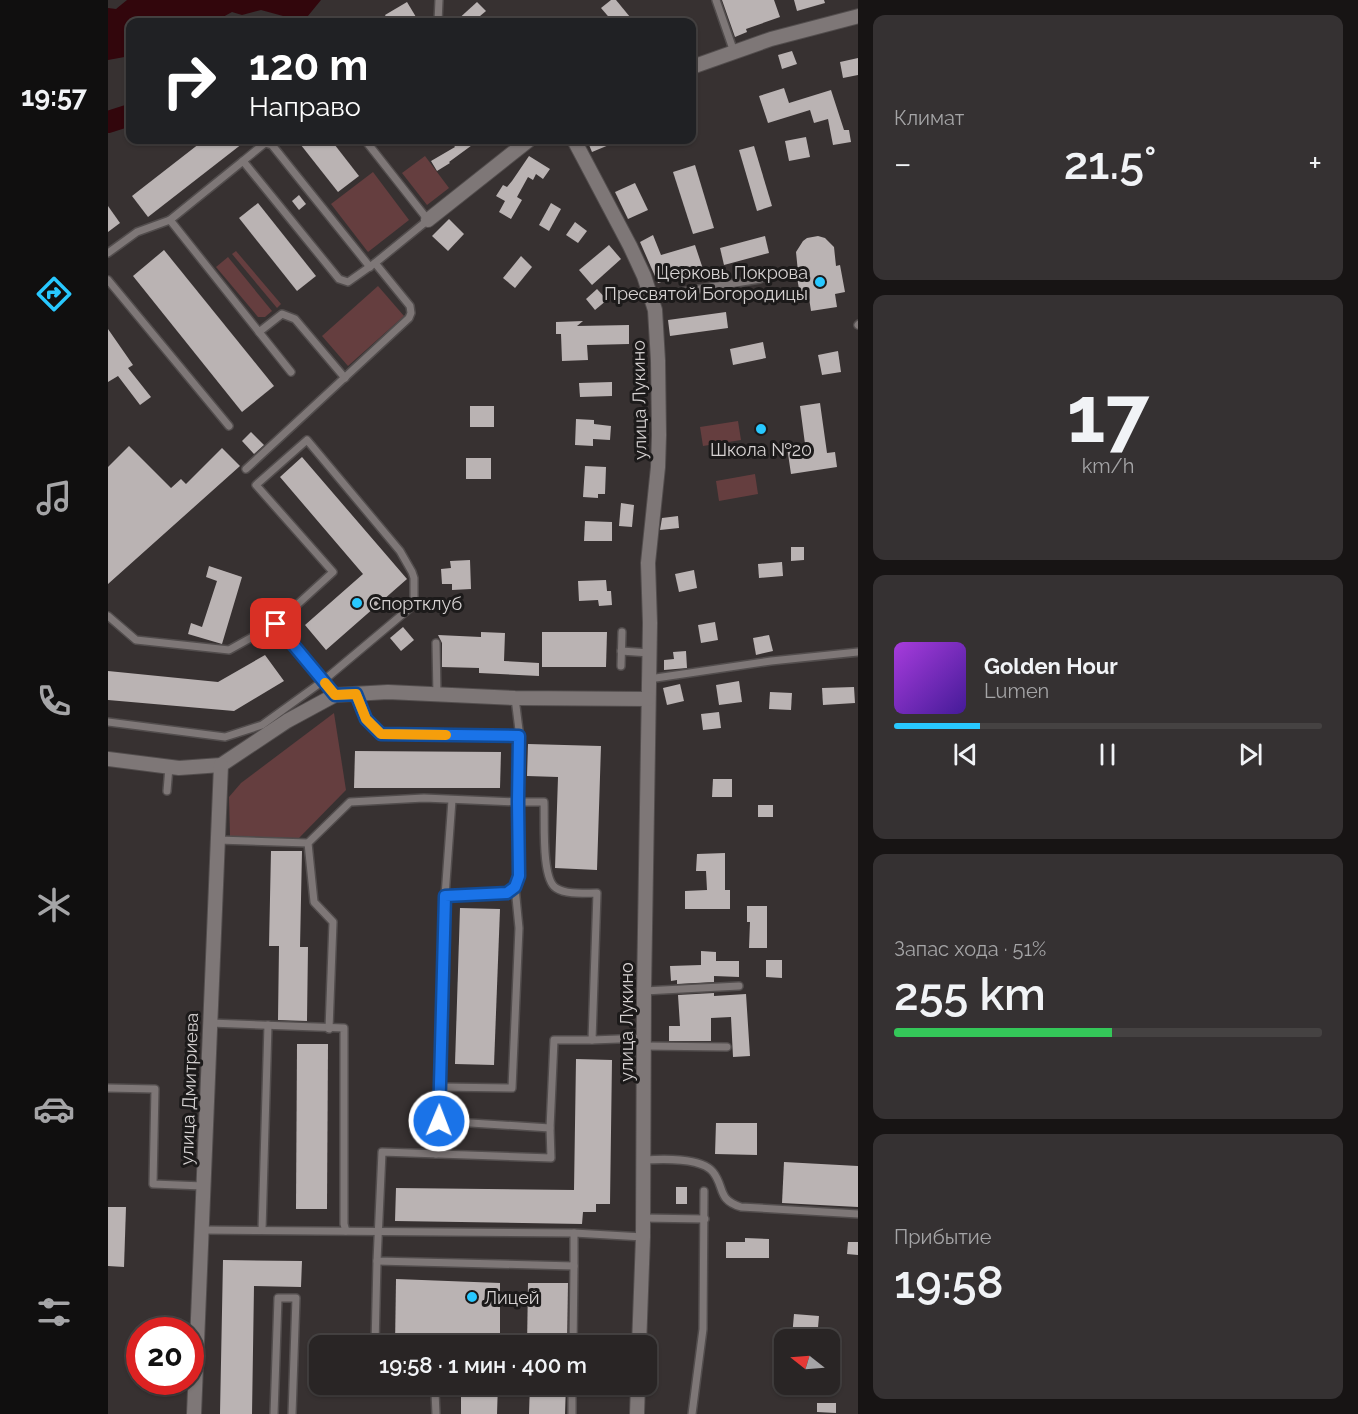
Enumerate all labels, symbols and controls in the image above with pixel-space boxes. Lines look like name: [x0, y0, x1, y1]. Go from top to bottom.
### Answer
text: 120 m: [249, 41, 368, 90]
icon: right: [150, 42, 228, 120]
text: 19:57: [21, 81, 87, 112]
text: Направо: [249, 91, 361, 122]
text: Климат: [894, 106, 964, 130]
text: 21.5°: [1064, 137, 1156, 190]
text: −: [894, 144, 912, 183]
text: +: [1308, 144, 1322, 183]
place label: Церковь Покрова Пресвятой Богородицы: [604, 262, 808, 304]
icon: directions: [33, 273, 75, 315]
marker: Церковь Покрова Пресвятой Богородицы: [813, 275, 827, 289]
street label: улица Лукино: [627, 340, 651, 460]
text: 17: [1067, 369, 1149, 460]
marker: Школа №20: [754, 422, 768, 436]
place label: Школа №20: [710, 439, 812, 460]
text: km/h: [1082, 454, 1134, 478]
icon: music: [33, 477, 75, 519]
place label: Спортклуб: [369, 593, 462, 614]
marker: Спортклуб: [350, 596, 364, 610]
pin: [250, 598, 301, 649]
icon: arrive: [259, 607, 292, 640]
text: Golden Hour: [984, 653, 1118, 679]
text: Lumen: [984, 679, 1049, 703]
icon: phone: [33, 680, 75, 722]
icon: previous: [949, 738, 982, 771]
icon: pause: [1091, 738, 1124, 771]
icon: next: [1234, 738, 1267, 771]
icon: climate: [33, 884, 75, 926]
text: Запас хода · 51%: [894, 937, 1046, 961]
street label: улица Лукино: [616, 962, 637, 1082]
text: 255 km: [894, 968, 1046, 1021]
street label: улица Дмитриева: [176, 1012, 202, 1166]
icon: car: [33, 1088, 75, 1130]
position arrow: [407, 1089, 471, 1153]
text: Прибытие: [894, 1225, 991, 1249]
text: 19:58: [894, 1256, 1004, 1309]
place label: Лицей: [484, 1287, 539, 1308]
marker: Лицей: [465, 1290, 479, 1304]
icon: filters: [33, 1291, 75, 1333]
speed limit sign: 20: [126, 1317, 204, 1395]
north arrow: [774, 1329, 840, 1395]
map controls: [774, 1329, 840, 1395]
text: 19:58 · 1 мин · 400 m: [379, 1352, 587, 1378]

